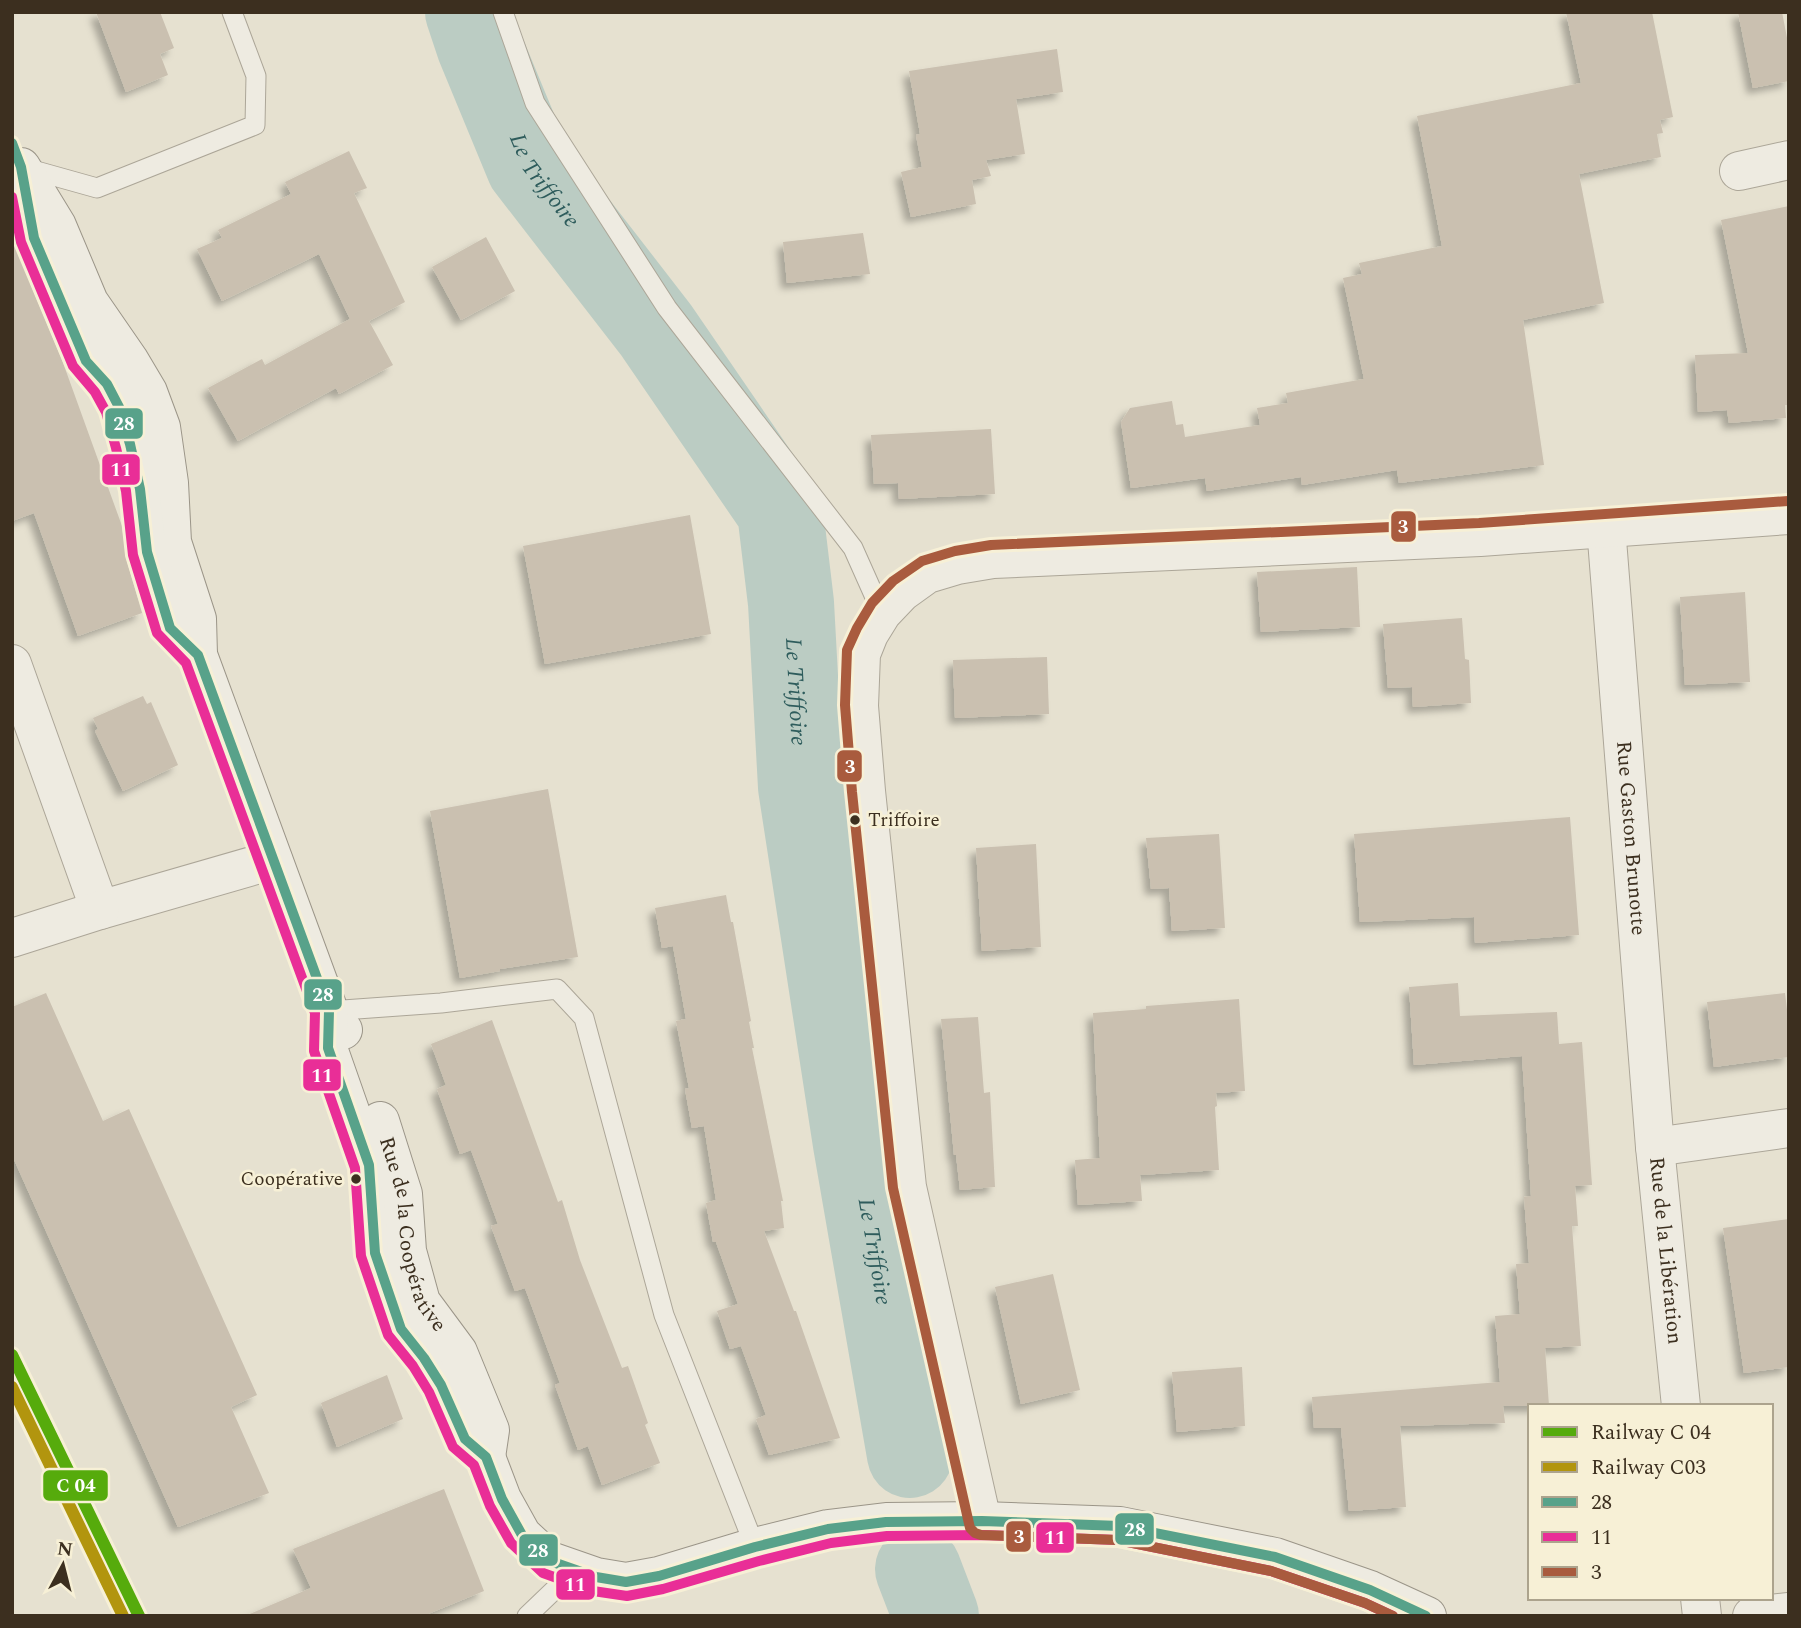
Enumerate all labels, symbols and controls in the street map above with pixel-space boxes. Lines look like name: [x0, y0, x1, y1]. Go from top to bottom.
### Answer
water label: Le Triffoire: [500, 128, 588, 236]
line badge: 28: [104, 407, 144, 440]
text: 28: [113, 410, 135, 439]
line badge: 11: [101, 453, 141, 486]
text: 11: [110, 456, 132, 485]
line badge: 3: [1390, 510, 1417, 543]
text: 3: [1398, 513, 1409, 542]
water label: Le Triffoire: [775, 637, 816, 747]
street label: Rue Gaston Brunotte: [1607, 739, 1654, 937]
line badge: 3: [836, 749, 863, 783]
text: 3: [845, 753, 856, 782]
place label: Triffoire: [868, 806, 940, 835]
marker: Triffoire: [848, 813, 862, 827]
line badge: 28: [303, 978, 343, 1011]
text: 28: [312, 981, 334, 1010]
line badge: 11: [302, 1058, 342, 1092]
text: 11: [311, 1062, 333, 1091]
street label: Rue de la Coopérative: [370, 1133, 454, 1339]
street label: Rue de la Libération: [1640, 1155, 1691, 1346]
place label: Coopérative: [241, 1165, 343, 1194]
marker: Coopérative: [349, 1172, 363, 1186]
water label: Le Triffoire: [848, 1195, 901, 1308]
legend: [1528, 1404, 1773, 1600]
text: Railway C 04: [1591, 1417, 1711, 1449]
text: Railway C03: [1591, 1452, 1706, 1484]
line badge: C 04: [42, 1469, 109, 1502]
text: C 04: [56, 1472, 96, 1501]
text: 28: [1591, 1487, 1612, 1519]
line badge: 28: [1114, 1512, 1155, 1546]
text: 28: [1124, 1516, 1146, 1545]
line badge: 3: [1005, 1520, 1032, 1553]
line badge: 11: [1035, 1521, 1075, 1554]
text: 11: [1591, 1522, 1612, 1554]
text: 3: [1014, 1523, 1025, 1552]
text: 11: [1044, 1524, 1066, 1553]
north arrow: [28, 1530, 98, 1600]
line badge: 28: [518, 1533, 559, 1567]
text: N: [55, 1534, 74, 1565]
text: 28: [527, 1537, 549, 1566]
text: 3: [1591, 1557, 1602, 1589]
line badge: 11: [555, 1568, 596, 1601]
text: 11: [564, 1571, 586, 1600]

